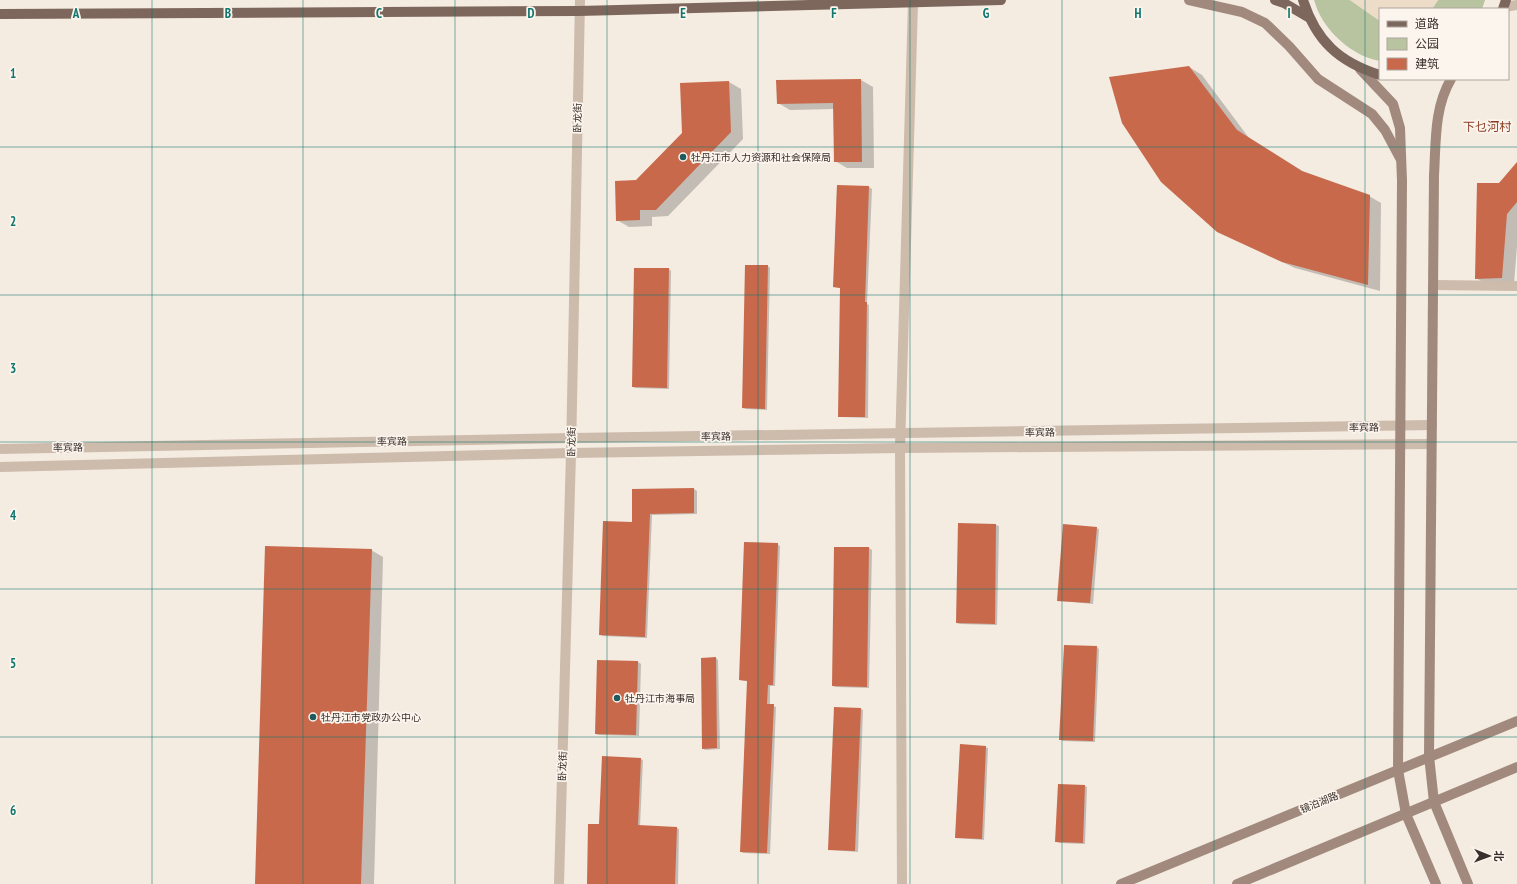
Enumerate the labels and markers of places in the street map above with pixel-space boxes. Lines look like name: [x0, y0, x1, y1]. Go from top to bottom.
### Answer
place label: 牡丹江市人力资源和社会保障局: [691, 151, 831, 164]
marker: 牡丹江市人力资源和社会保障局: [678, 152, 688, 162]
place label: 牡丹江市海事局: [625, 692, 695, 705]
marker: 牡丹江市海事局: [612, 693, 622, 703]
place label: 牡丹江市党政办公中心: [321, 711, 421, 724]
marker: 牡丹江市党政办公中心: [308, 712, 318, 722]

